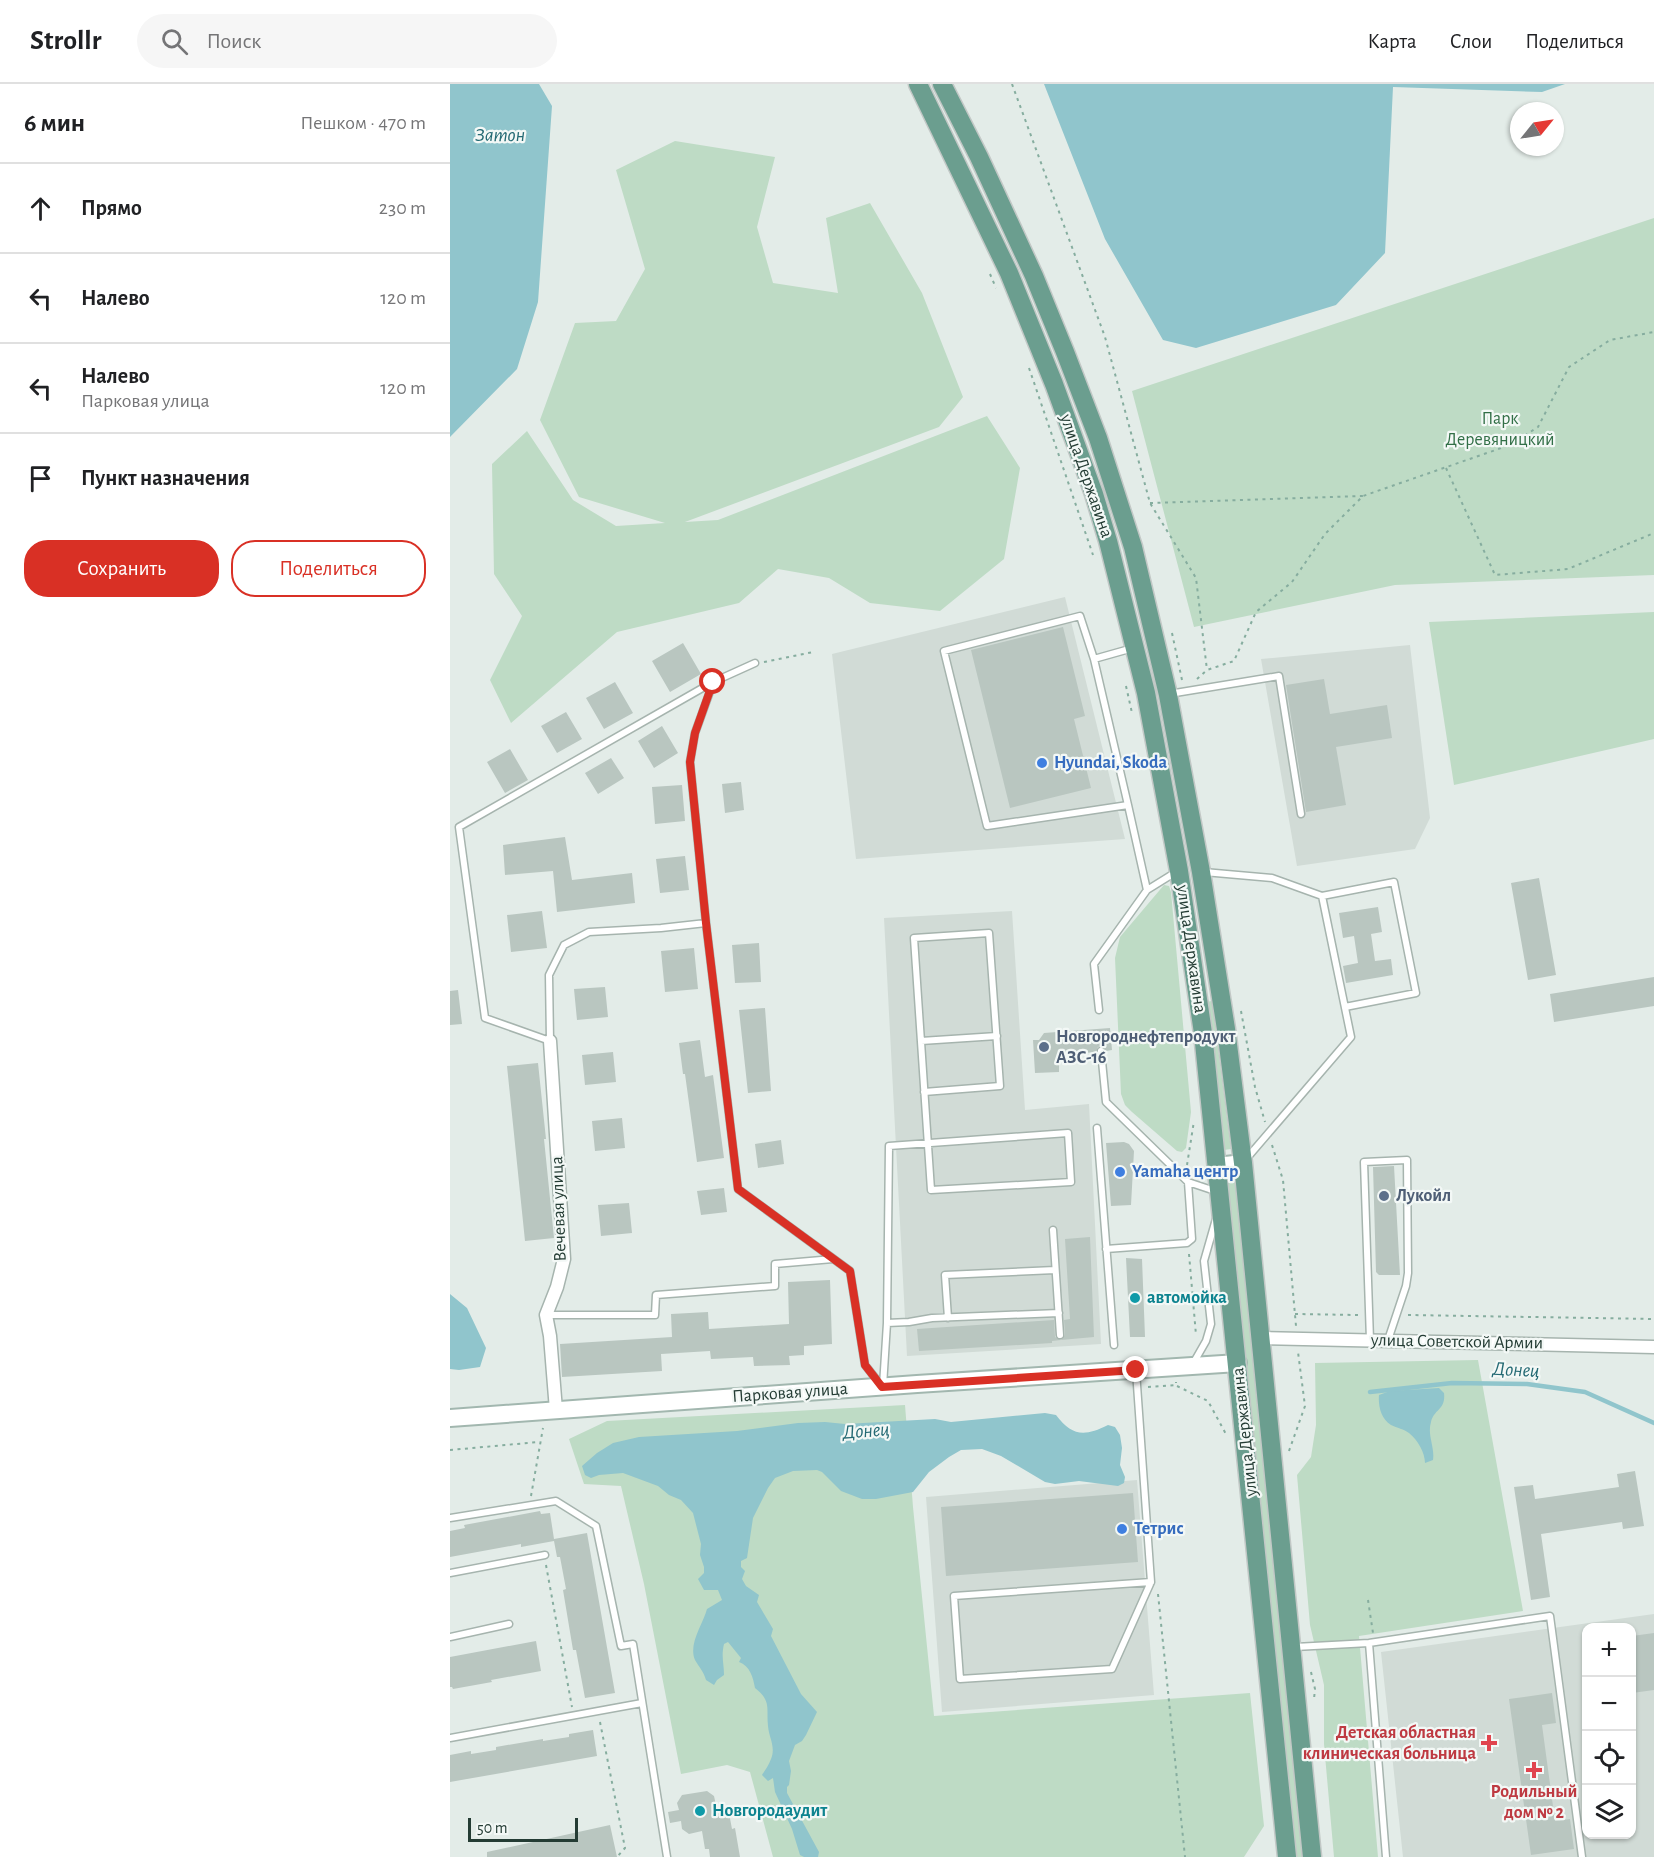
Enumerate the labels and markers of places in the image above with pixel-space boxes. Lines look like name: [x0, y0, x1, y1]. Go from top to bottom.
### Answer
place label: Hyundai, Skoda: [1054, 754, 1167, 772]
marker: Hyundai, Skoda: [1035, 756, 1049, 770]
place label: Новгороднефтепродукт АЗС-16: [1056, 1028, 1237, 1067]
marker: Новгороднефтепродукт АЗС-16: [1037, 1040, 1051, 1054]
place label: Yamaha центр: [1132, 1163, 1238, 1181]
marker: Yamaha центр: [1113, 1165, 1127, 1179]
place label: Лукойл: [1396, 1187, 1451, 1205]
marker: Лукойл: [1377, 1189, 1391, 1203]
place label: автомойка: [1147, 1289, 1227, 1307]
marker: автомойка: [1128, 1291, 1142, 1305]
place label: Тетрис: [1134, 1520, 1184, 1538]
marker: Тетрис: [1115, 1522, 1129, 1536]
place label: Детская областная клиническая больница: [1303, 1724, 1476, 1763]
marker: Детская областная клиническая больница: [1480, 1734, 1498, 1752]
marker: Родильный дом № 2: [1525, 1761, 1543, 1779]
place label: Родильный дом № 2: [1491, 1783, 1578, 1822]
place label: Новгородаудит: [712, 1802, 828, 1820]
marker: Новгородаудит: [693, 1804, 707, 1818]

